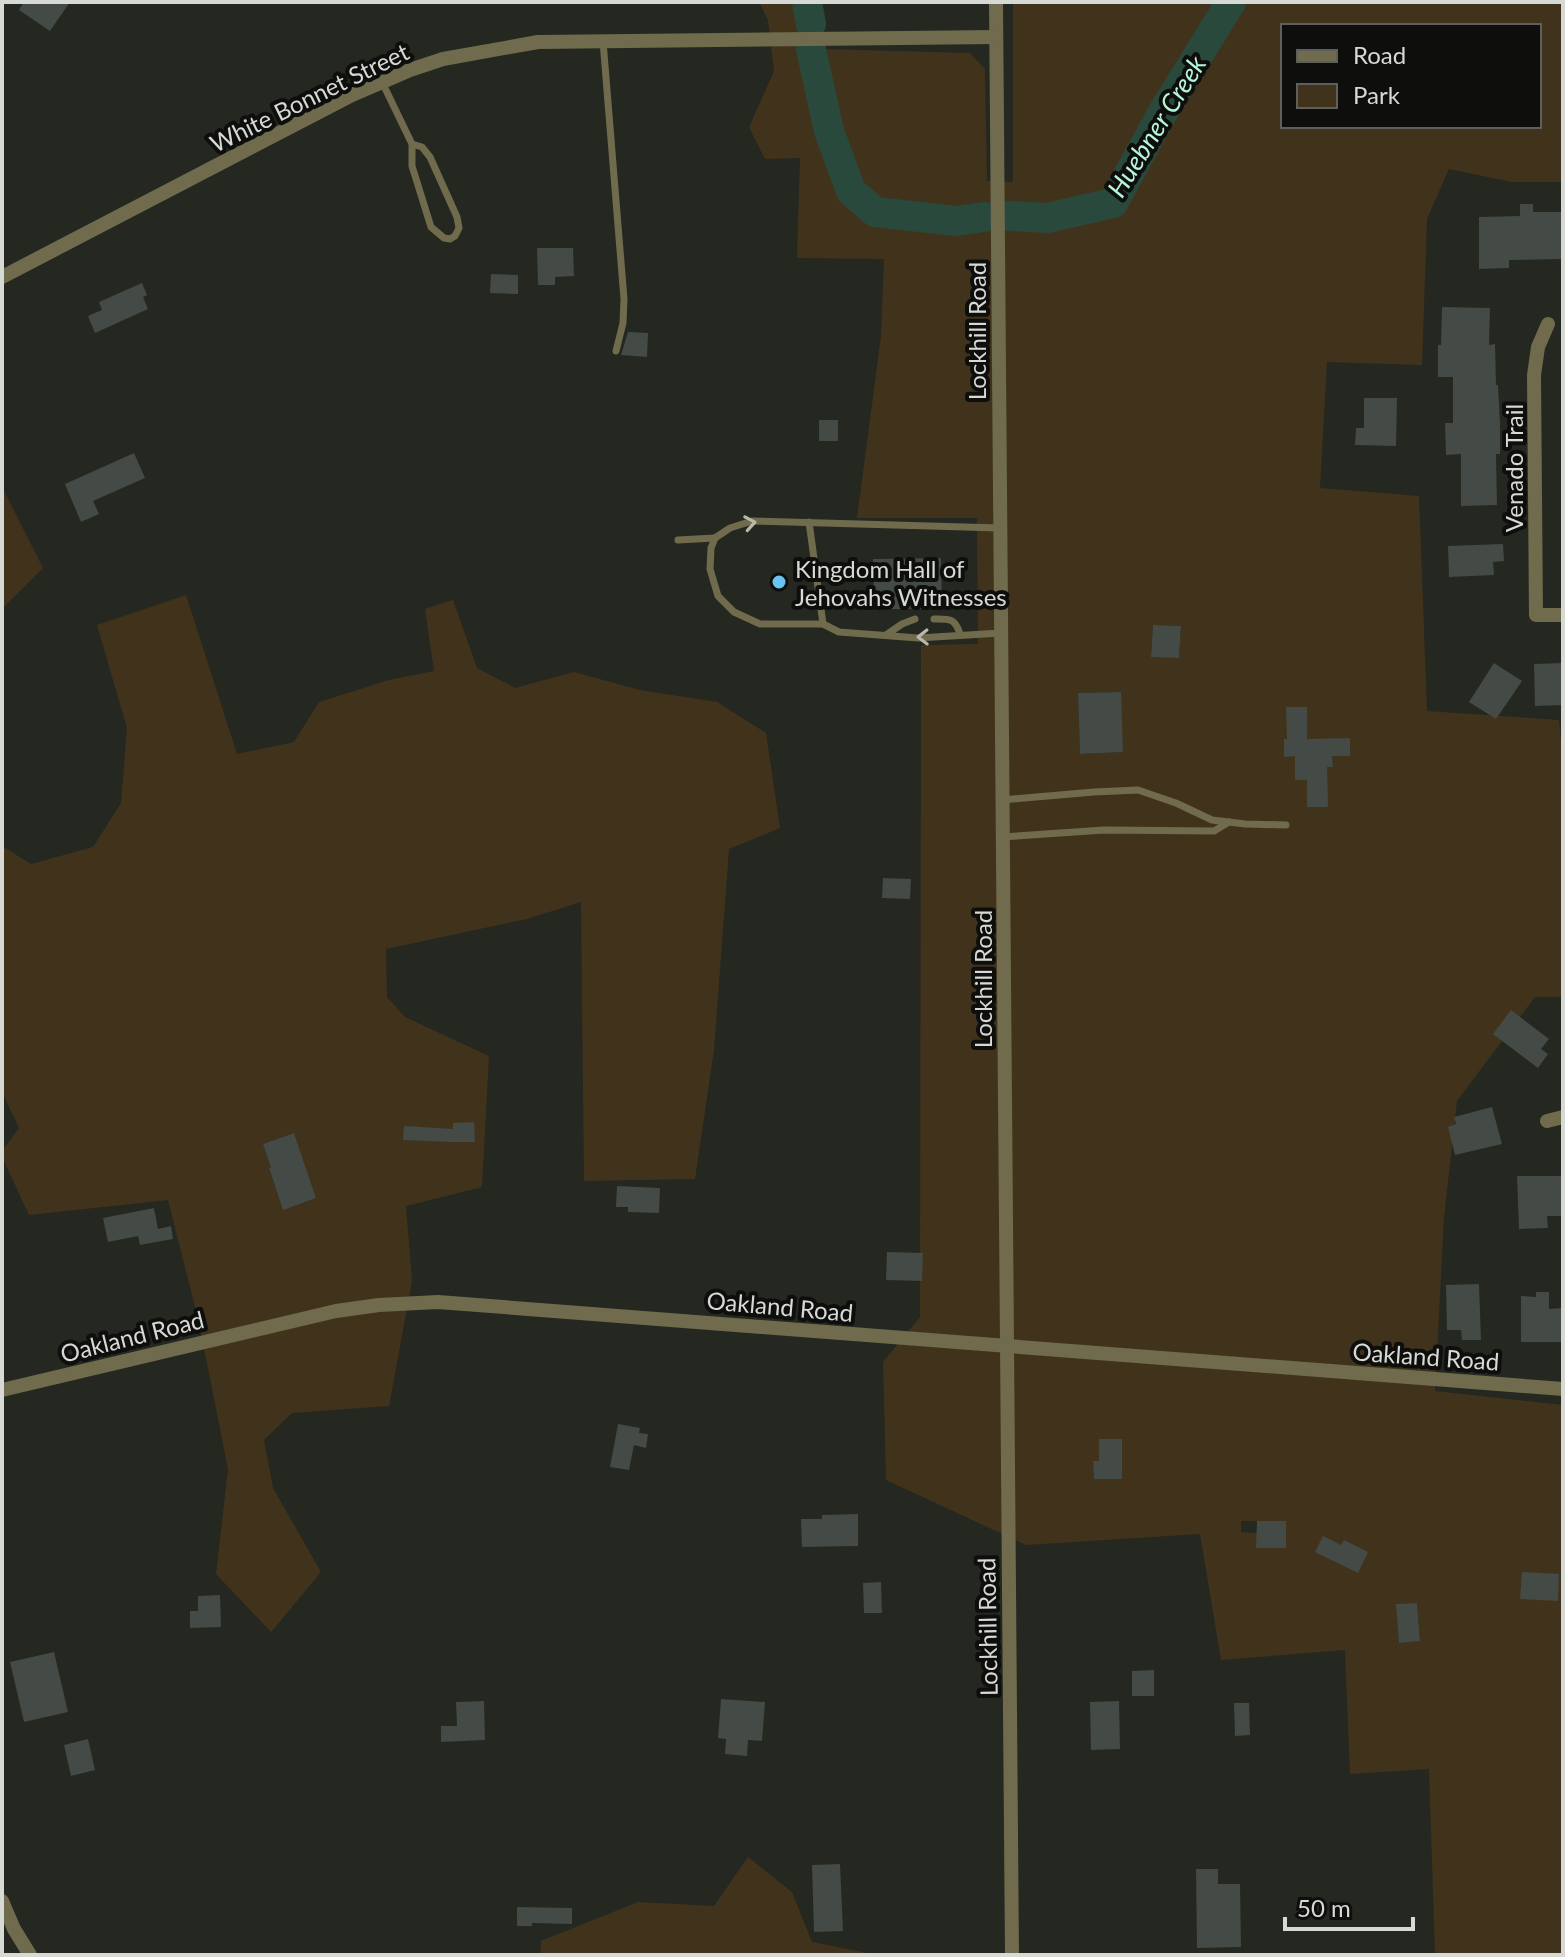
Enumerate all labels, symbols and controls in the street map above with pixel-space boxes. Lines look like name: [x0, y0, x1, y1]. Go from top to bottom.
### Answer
legend: [1281, 24, 1541, 128]
street label: White Bonnet Street: [205, 36, 413, 158]
text: Road: [1353, 40, 1406, 69]
water label: Huebner Creek: [1100, 49, 1212, 203]
text: Park: [1353, 80, 1401, 109]
street label: Lockhill Road: [962, 262, 991, 400]
street label: Venado Trail: [1499, 404, 1528, 532]
one-way arrow: [743, 516, 756, 533]
place label: Kingdom Hall of Jehovahs Witnesses: [795, 554, 1007, 611]
marker: Kingdom Hall of Jehovahs Witnesses: [770, 573, 788, 591]
one-way arrow: [916, 628, 929, 645]
street label: Lockhill Road: [968, 910, 997, 1048]
street label: Oakland Road: [706, 1285, 854, 1327]
street label: Oakland Road: [57, 1304, 207, 1368]
street label: Oakland Road: [1352, 1336, 1500, 1376]
street label: Lockhill Road: [971, 1557, 1003, 1697]
scale bar: [1285, 1881, 1413, 1931]
text: 50 m: [1297, 1893, 1351, 1922]

